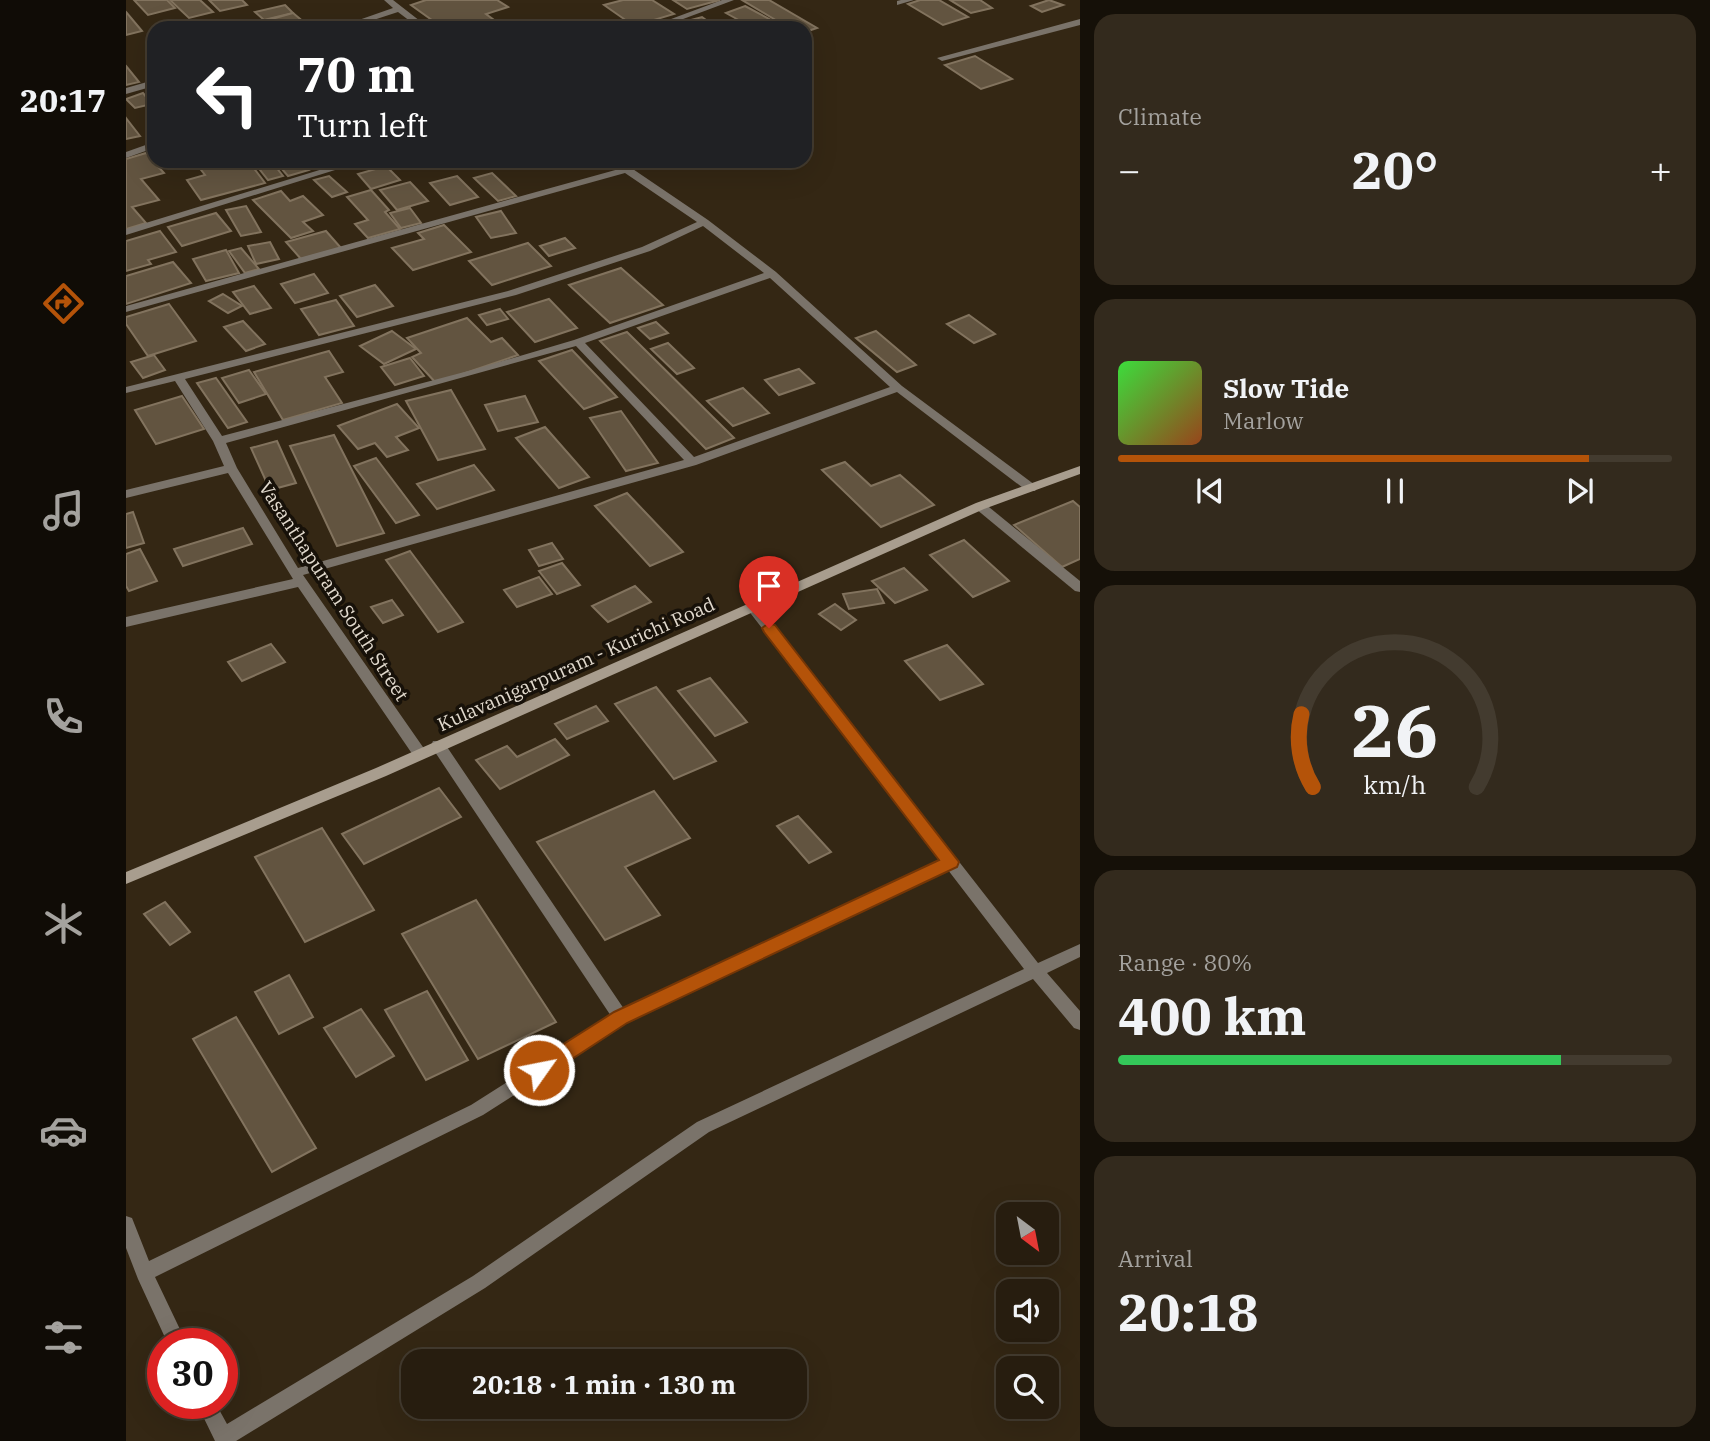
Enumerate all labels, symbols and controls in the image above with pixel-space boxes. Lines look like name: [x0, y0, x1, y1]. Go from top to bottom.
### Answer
text: 70 m: [297, 42, 415, 105]
icon: left: [182, 49, 273, 140]
text: 20:17: [20, 79, 106, 121]
text: Climate: [1118, 101, 1202, 131]
text: Turn left: [297, 104, 428, 146]
text: 20°: [1352, 136, 1438, 203]
text: −: [1118, 145, 1141, 194]
text: +: [1649, 145, 1672, 194]
icon: directions: [39, 279, 88, 328]
text: Slow Tide: [1223, 371, 1349, 405]
text: Marlow: [1223, 405, 1303, 435]
icon: previous: [1191, 472, 1229, 510]
icon: pause: [1376, 472, 1414, 510]
icon: next: [1561, 472, 1599, 510]
street label: Vasanthapuram South Street: [254, 477, 414, 706]
icon: music: [39, 486, 88, 535]
pin: [739, 556, 799, 628]
icon: arrive: [750, 567, 788, 605]
street label: Kulavanigarpuram - Kurichi Road: [434, 592, 718, 736]
text: 26: [1351, 682, 1439, 777]
icon: phone: [39, 692, 88, 741]
text: km/h: [1363, 767, 1427, 800]
icon: climate: [39, 899, 88, 948]
text: Range · 80%: [1118, 947, 1252, 977]
text: 400 km: [1118, 982, 1307, 1049]
position arrow: [502, 1033, 576, 1107]
icon: car: [39, 1106, 88, 1155]
north arrow: [996, 1202, 1059, 1265]
map controls: [996, 1202, 1059, 1419]
text: Arrival: [1118, 1243, 1193, 1273]
text: 20:18: [1118, 1278, 1259, 1345]
button: sound: [996, 1279, 1059, 1342]
icon: filters: [39, 1313, 88, 1362]
speed limit sign: 30: [147, 1328, 238, 1419]
button: search: [996, 1356, 1059, 1419]
text: 20:18 · 1 min · 130 m: [472, 1367, 736, 1401]

